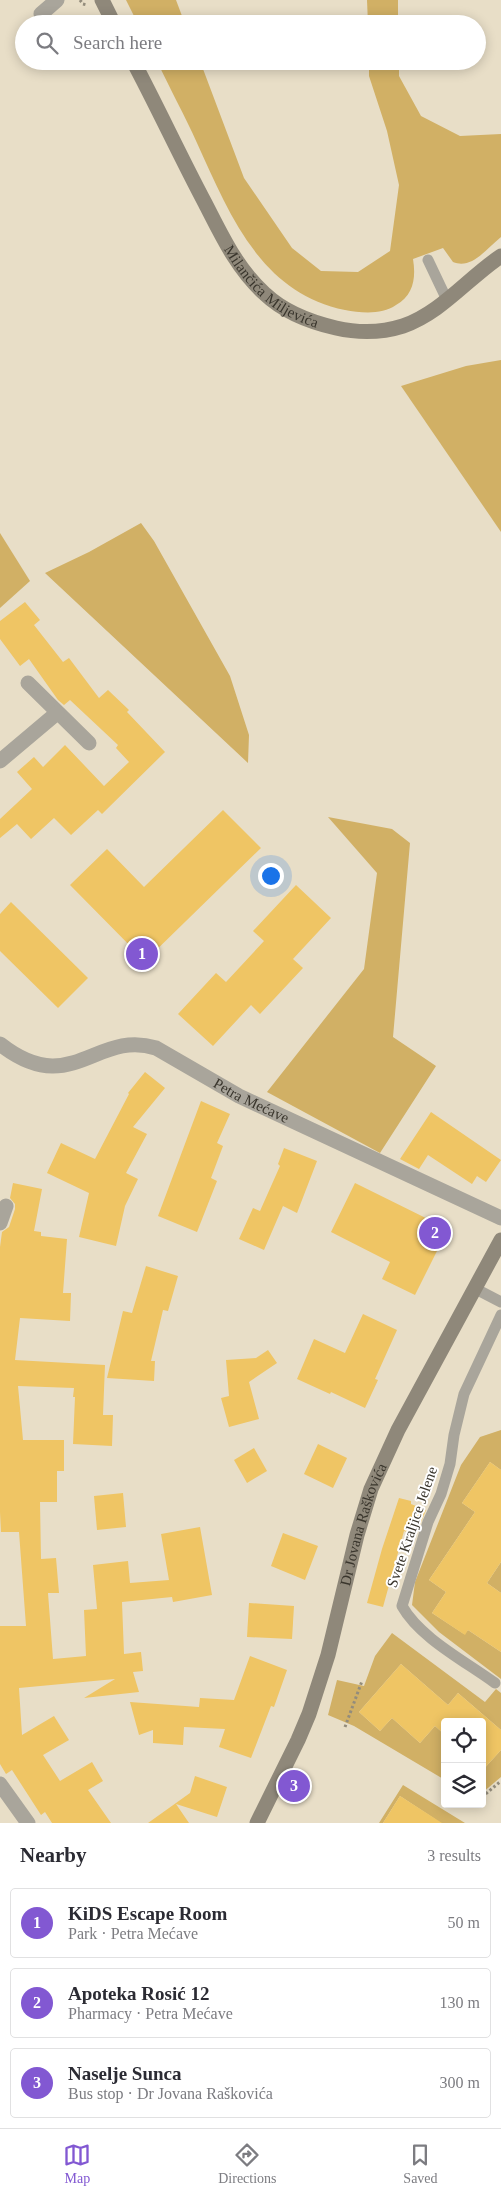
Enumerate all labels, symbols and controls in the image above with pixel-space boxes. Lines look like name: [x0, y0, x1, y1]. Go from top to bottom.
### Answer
search box: [15, 15, 486, 70]
icon: search: [33, 29, 61, 57]
text: Search here: [73, 32, 162, 53]
street label: Milančića Miljevića: [221, 242, 321, 331]
your location: [258, 863, 284, 889]
pin: 1: [126, 935, 158, 973]
street label: Petra Mećave: [211, 1075, 292, 1126]
pin: 2: [419, 1214, 451, 1252]
street label: Dr Jovana Raškovića: [337, 1460, 390, 1587]
street label: Svete Kraljice Jelene: [384, 1464, 440, 1589]
map controls: [441, 1718, 486, 1808]
button: locate: [441, 1718, 486, 1763]
button: layers: [441, 1763, 486, 1808]
pin: 3: [278, 1767, 310, 1805]
text: Nearby: [20, 1843, 87, 1867]
text: 3 results: [427, 1847, 481, 1864]
text: KiDS Escape Room: [68, 1903, 227, 1924]
text: 1: [33, 1914, 41, 1931]
text: 50 m: [448, 1914, 480, 1931]
text: Park · Petra Mećave: [68, 1925, 198, 1942]
text: Apoteka Rosić 12: [68, 1983, 209, 2004]
text: 2: [33, 1994, 41, 2011]
text: 130 m: [440, 1994, 480, 2011]
text: Pharmacy · Petra Mećave: [68, 2005, 233, 2022]
text: Naselje Sunca: [68, 2063, 181, 2084]
text: 3: [33, 2074, 41, 2091]
text: 300 m: [440, 2074, 480, 2091]
text: Bus stop · Dr Jovana Raškovića: [68, 2085, 273, 2102]
tab: Map: [63, 2141, 91, 2187]
tab: Directions: [218, 2141, 277, 2187]
tab: Saved: [403, 2141, 438, 2187]

